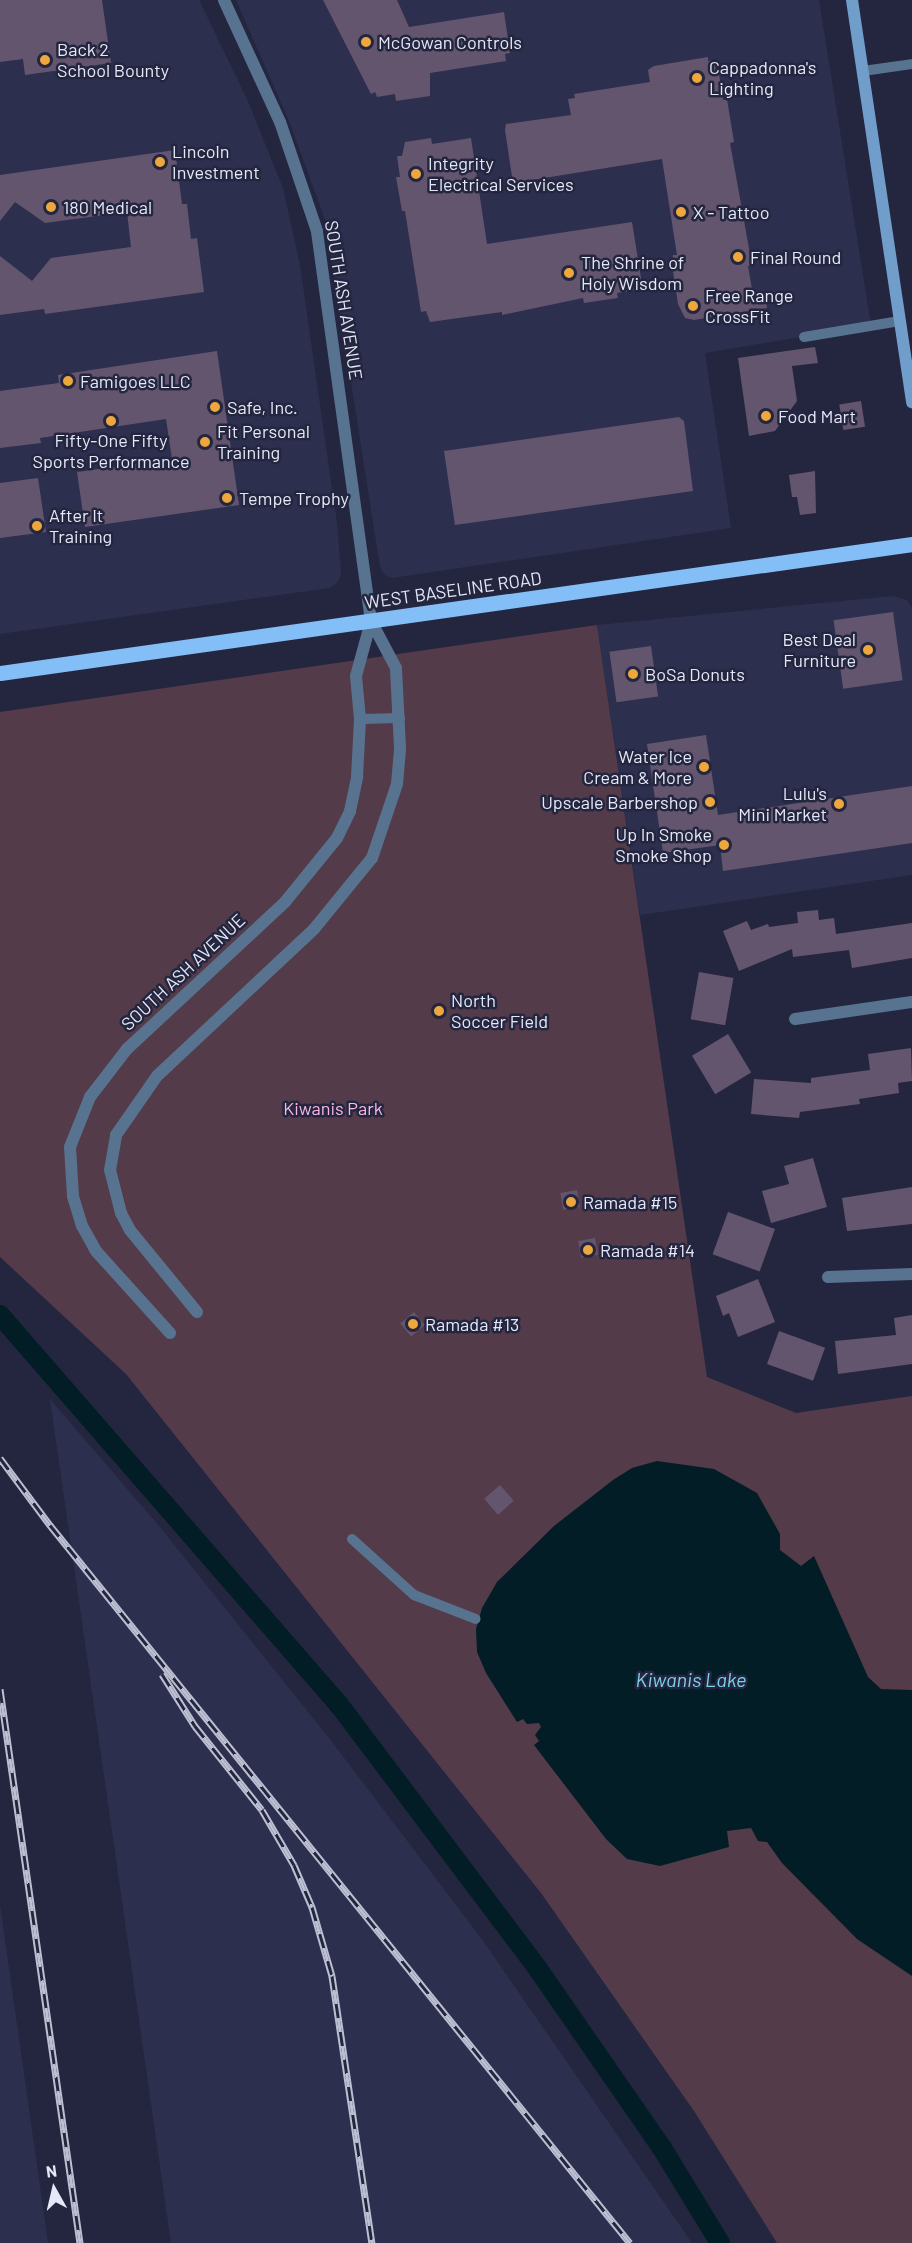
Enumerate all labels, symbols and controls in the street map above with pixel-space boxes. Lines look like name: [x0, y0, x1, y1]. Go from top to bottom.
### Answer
place label: McGowan Controls: [378, 31, 522, 53]
marker: McGowan Controls: [359, 35, 373, 49]
place label: Back 2 School Bounty: [57, 39, 169, 82]
marker: Back 2 School Bounty: [38, 53, 52, 67]
place label: Cappadonna's Lighting: [709, 57, 816, 100]
marker: Cappadonna's Lighting: [690, 71, 704, 85]
place label: Lincoln Investment: [172, 141, 260, 184]
place label: Integrity Electrical Services: [428, 153, 574, 195]
marker: Lincoln Investment: [153, 155, 167, 169]
marker: Integrity Electrical Services: [409, 167, 423, 181]
place label: 180 Medical: [63, 196, 152, 218]
marker: 180 Medical: [44, 200, 58, 214]
place label: X - Tattoo: [693, 201, 769, 223]
marker: X - Tattoo: [674, 205, 688, 219]
street label: SOUTH ASH AVENUE: [321, 219, 367, 381]
place label: Final Round: [750, 246, 841, 268]
marker: Final Round: [731, 250, 745, 264]
place label: The Shrine of Holy Wisdom: [581, 252, 684, 294]
marker: The Shrine of Holy Wisdom: [562, 266, 576, 280]
place label: Free Range CrossFit: [705, 285, 793, 328]
marker: Free Range CrossFit: [686, 299, 700, 313]
place label: Famigoes LLC: [80, 370, 191, 392]
marker: Famigoes LLC: [61, 374, 75, 388]
place label: Safe, Inc.: [227, 396, 298, 418]
marker: Safe, Inc.: [208, 400, 222, 414]
place label: Food Mart: [778, 405, 856, 427]
marker: Food Mart: [759, 409, 773, 423]
marker: Fifty-One Fifty Sports Performance: [104, 414, 118, 428]
place label: Fit Personal Training: [217, 421, 310, 464]
place label: Fifty-One Fifty Sports Performance: [33, 430, 189, 472]
marker: Fit Personal Training: [198, 435, 212, 449]
place label: Tempe Trophy: [239, 487, 349, 509]
marker: Tempe Trophy: [220, 491, 234, 505]
place label: After It Training: [49, 505, 112, 548]
marker: After It Training: [30, 519, 44, 533]
street label: WEST BASELINE ROAD: [363, 567, 543, 613]
place label: Best Deal Furniture: [783, 629, 856, 672]
marker: Best Deal Furniture: [861, 643, 875, 657]
place label: BoSa Donuts: [645, 663, 745, 685]
marker: BoSa Donuts: [626, 667, 640, 681]
place label: Water Ice Cream & More: [583, 746, 692, 789]
marker: Water Ice Cream & More: [697, 760, 711, 774]
place label: Lulu's Mini Market: [738, 783, 827, 826]
place label: Upscale Barbershop: [541, 791, 698, 813]
marker: Upscale Barbershop: [703, 795, 717, 809]
marker: Lulu's Mini Market: [832, 797, 846, 811]
place label: Up In Smoke Smoke Shop: [615, 824, 712, 866]
marker: Up In Smoke Smoke Shop: [717, 838, 731, 852]
street label: SOUTH ASH AVENUE: [117, 909, 249, 1035]
place label: North Soccer Field: [451, 990, 548, 1032]
marker: North Soccer Field: [432, 1004, 446, 1018]
park label: Kiwanis Park: [283, 1097, 383, 1119]
place label: Ramada #15: [583, 1191, 677, 1213]
marker: Ramada #15: [564, 1195, 578, 1209]
place label: Ramada #14: [600, 1239, 695, 1261]
marker: Ramada #14: [581, 1243, 595, 1257]
place label: Ramada #13: [425, 1313, 519, 1335]
marker: Ramada #13: [406, 1317, 420, 1331]
water label: Kiwanis Lake: [636, 1667, 746, 1691]
north arrow: [24, 2159, 84, 2219]
text: N: [45, 2161, 58, 2181]

